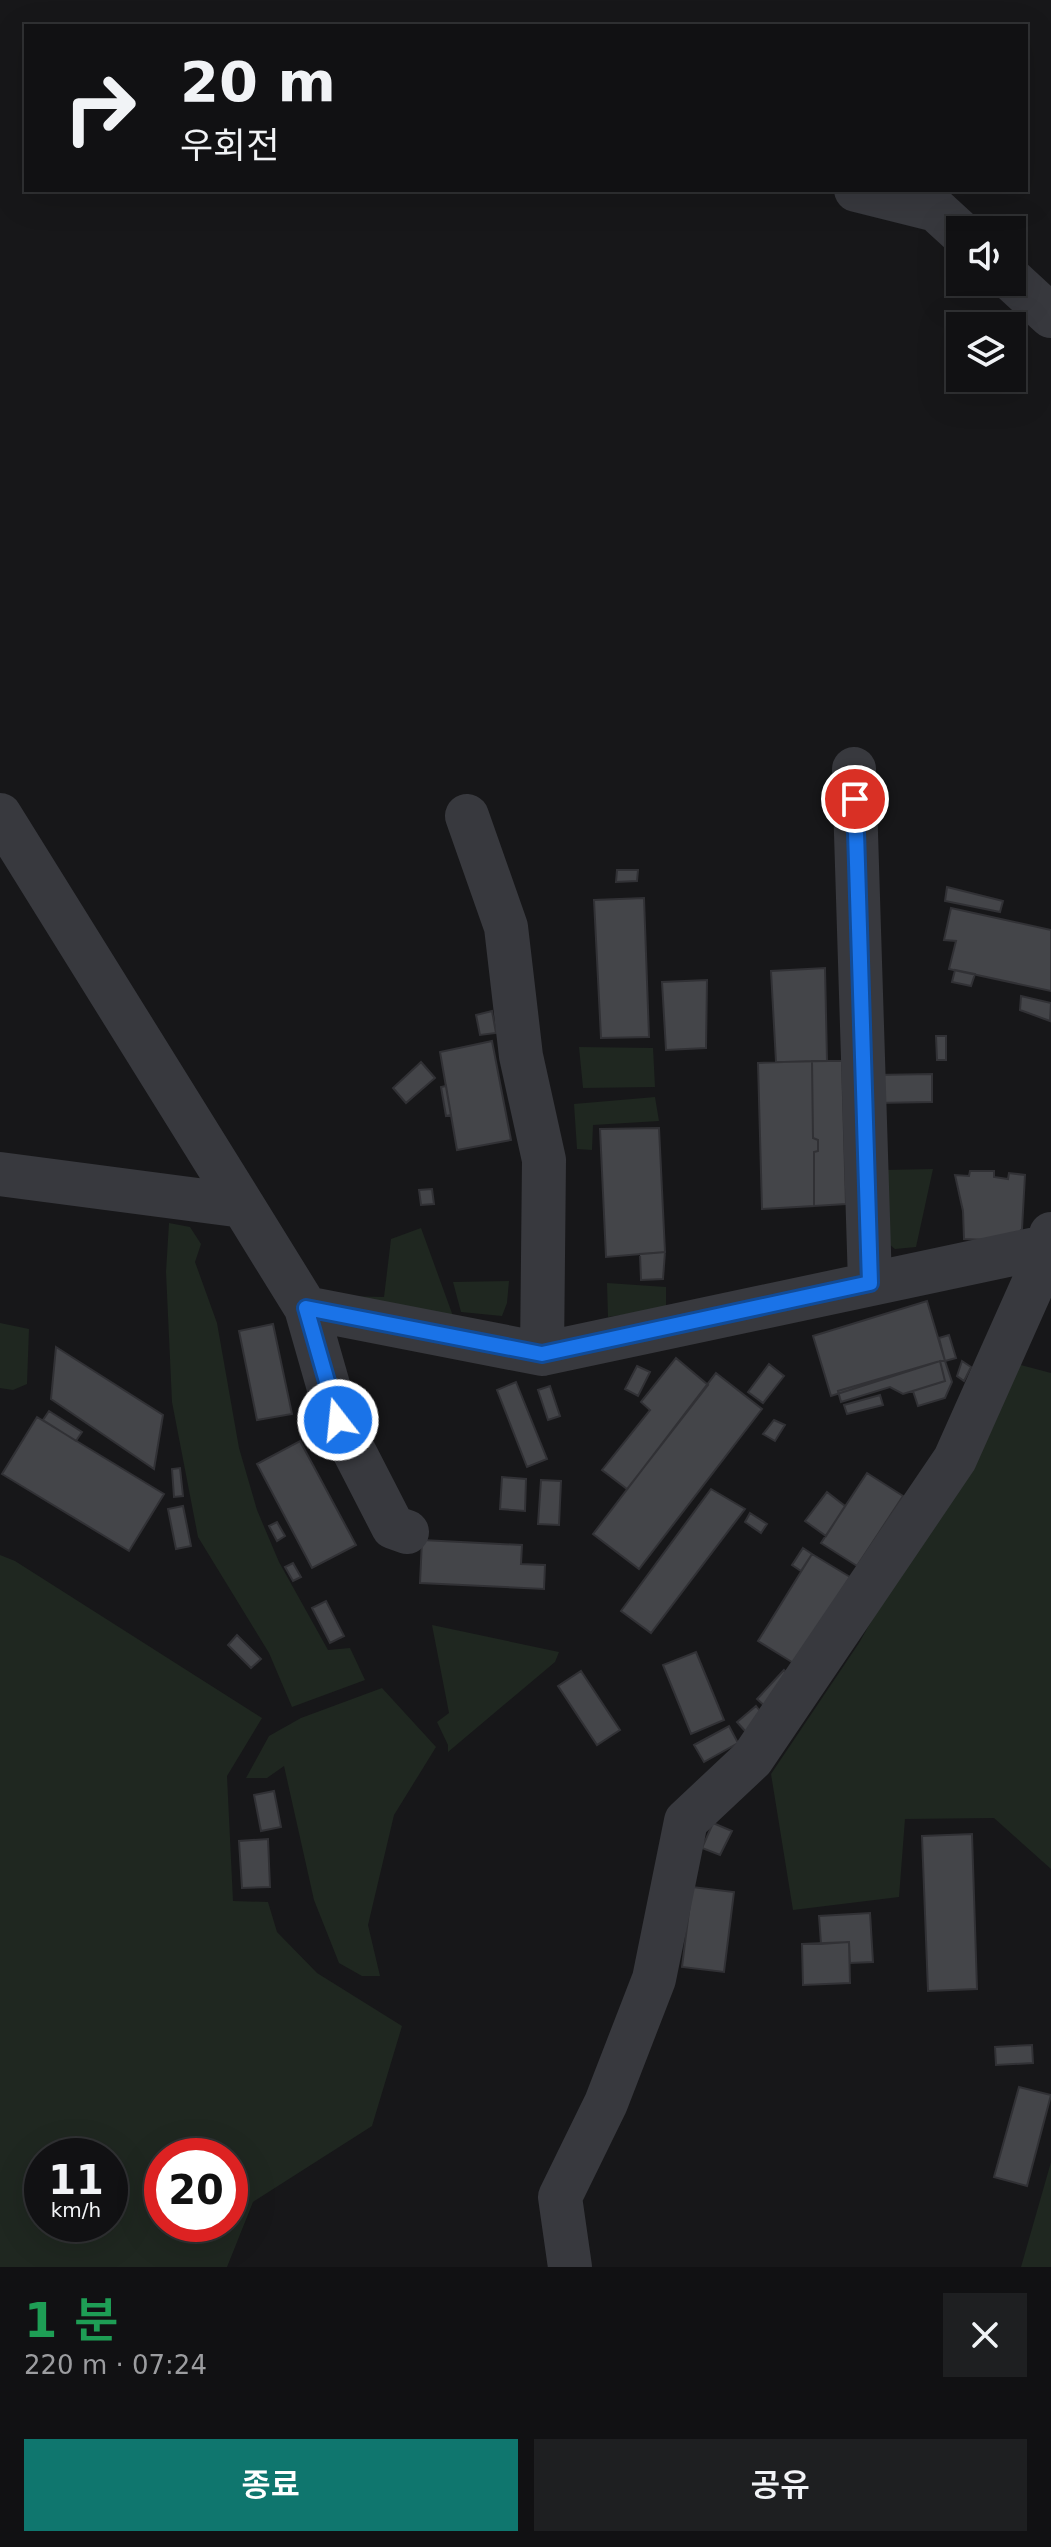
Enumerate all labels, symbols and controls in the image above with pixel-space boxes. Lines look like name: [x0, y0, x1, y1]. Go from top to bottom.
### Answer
text: 20 m: [180, 49, 336, 114]
icon: right: [48, 56, 152, 160]
text: 우회전: [180, 125, 279, 166]
map controls: [946, 216, 1026, 392]
button: sound: [946, 216, 1026, 296]
button: layers: [946, 312, 1026, 392]
pin: [821, 765, 889, 833]
icon: arrive: [833, 777, 877, 821]
position arrow: [296, 1378, 380, 1462]
speed limit sign: 20: [144, 2138, 248, 2242]
text: 11: [48, 2157, 104, 2203]
text: km/h: [51, 2198, 101, 2222]
text: 1 분: [24, 2292, 118, 2348]
button: close: [943, 2293, 1027, 2377]
text: 220 m · 07:24: [24, 2350, 207, 2380]
button: 종료: [24, 2439, 518, 2531]
button: 공유: [534, 2439, 1027, 2531]

